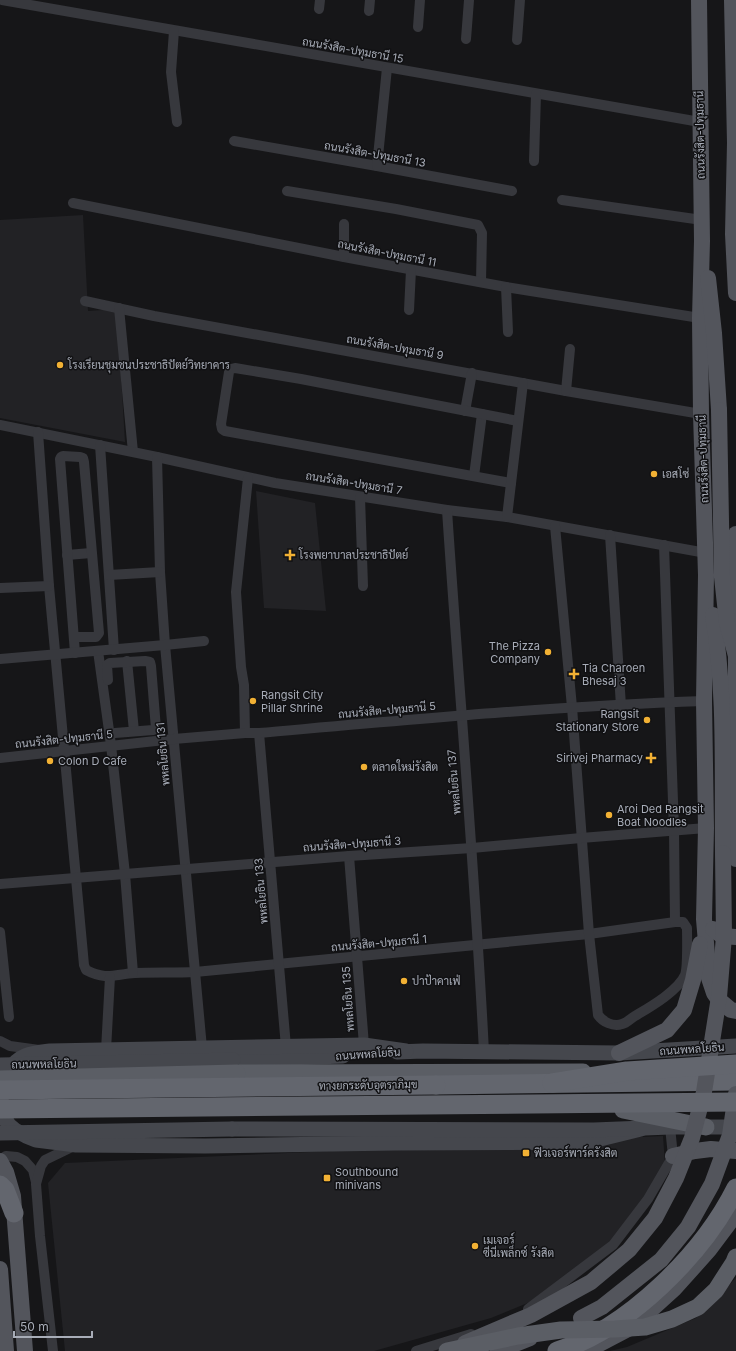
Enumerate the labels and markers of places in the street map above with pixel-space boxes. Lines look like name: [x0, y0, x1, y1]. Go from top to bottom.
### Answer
place label: โรงเรียนชุมชนประชาธิปัตย์วิทยาคาร: [67, 357, 230, 374]
marker: โรงเรียนชุมชนประชาธิปัตย์วิทยาคาร: [55, 360, 65, 370]
place label: เอสโซ่: [662, 466, 689, 481]
marker: เอสโซ่: [649, 469, 659, 479]
place label: โรงพยาบาลประชาธิปัตย์: [298, 547, 408, 562]
marker: โรงพยาบาลประชาธิปัตย์: [284, 549, 296, 561]
place label: The Pizza Company: [489, 639, 540, 666]
marker: The Pizza Company: [543, 647, 553, 657]
place label: Tia Charoen Bhesaj 3: [582, 661, 645, 688]
marker: Tia Charoen Bhesaj 3: [569, 669, 579, 679]
place label: Rangsit City Pillar Shrine: [261, 688, 323, 715]
marker: Rangsit City Pillar Shrine: [248, 696, 258, 706]
place label: Rangsit Stationary Store: [555, 707, 639, 734]
marker: Rangsit Stationary Store: [642, 715, 652, 725]
place label: Sirivej Pharmacy: [556, 751, 643, 765]
marker: Sirivej Pharmacy: [646, 753, 656, 763]
place label: Colon D Cafe: [58, 754, 127, 768]
marker: Colon D Cafe: [45, 756, 55, 766]
place label: ตลาดใหม่รังสิต: [372, 759, 438, 774]
marker: ตลาดใหม่รังสิต: [359, 762, 369, 772]
place label: Aroi Ded Rangsit Boat Noodles: [617, 802, 704, 829]
marker: Aroi Ded Rangsit Boat Noodles: [604, 810, 614, 820]
place label: ปาป้าคาเฟ่: [412, 974, 460, 988]
marker: ปาป้าคาเฟ่: [399, 976, 409, 986]
place label: ฟิวเจอร์พาร์ครังสิต: [534, 1145, 617, 1160]
marker: ฟิวเจอร์พาร์ครังสิต: [521, 1148, 531, 1158]
place label: Southbound minivans: [335, 1165, 398, 1192]
marker: Southbound minivans: [322, 1173, 332, 1183]
place label: เมเจอร์ ซีนีเพล็กซ์ รังสิต: [483, 1232, 554, 1260]
marker: เมเจอร์ ซีนีเพล็กซ์ รังสิต: [470, 1241, 480, 1251]

